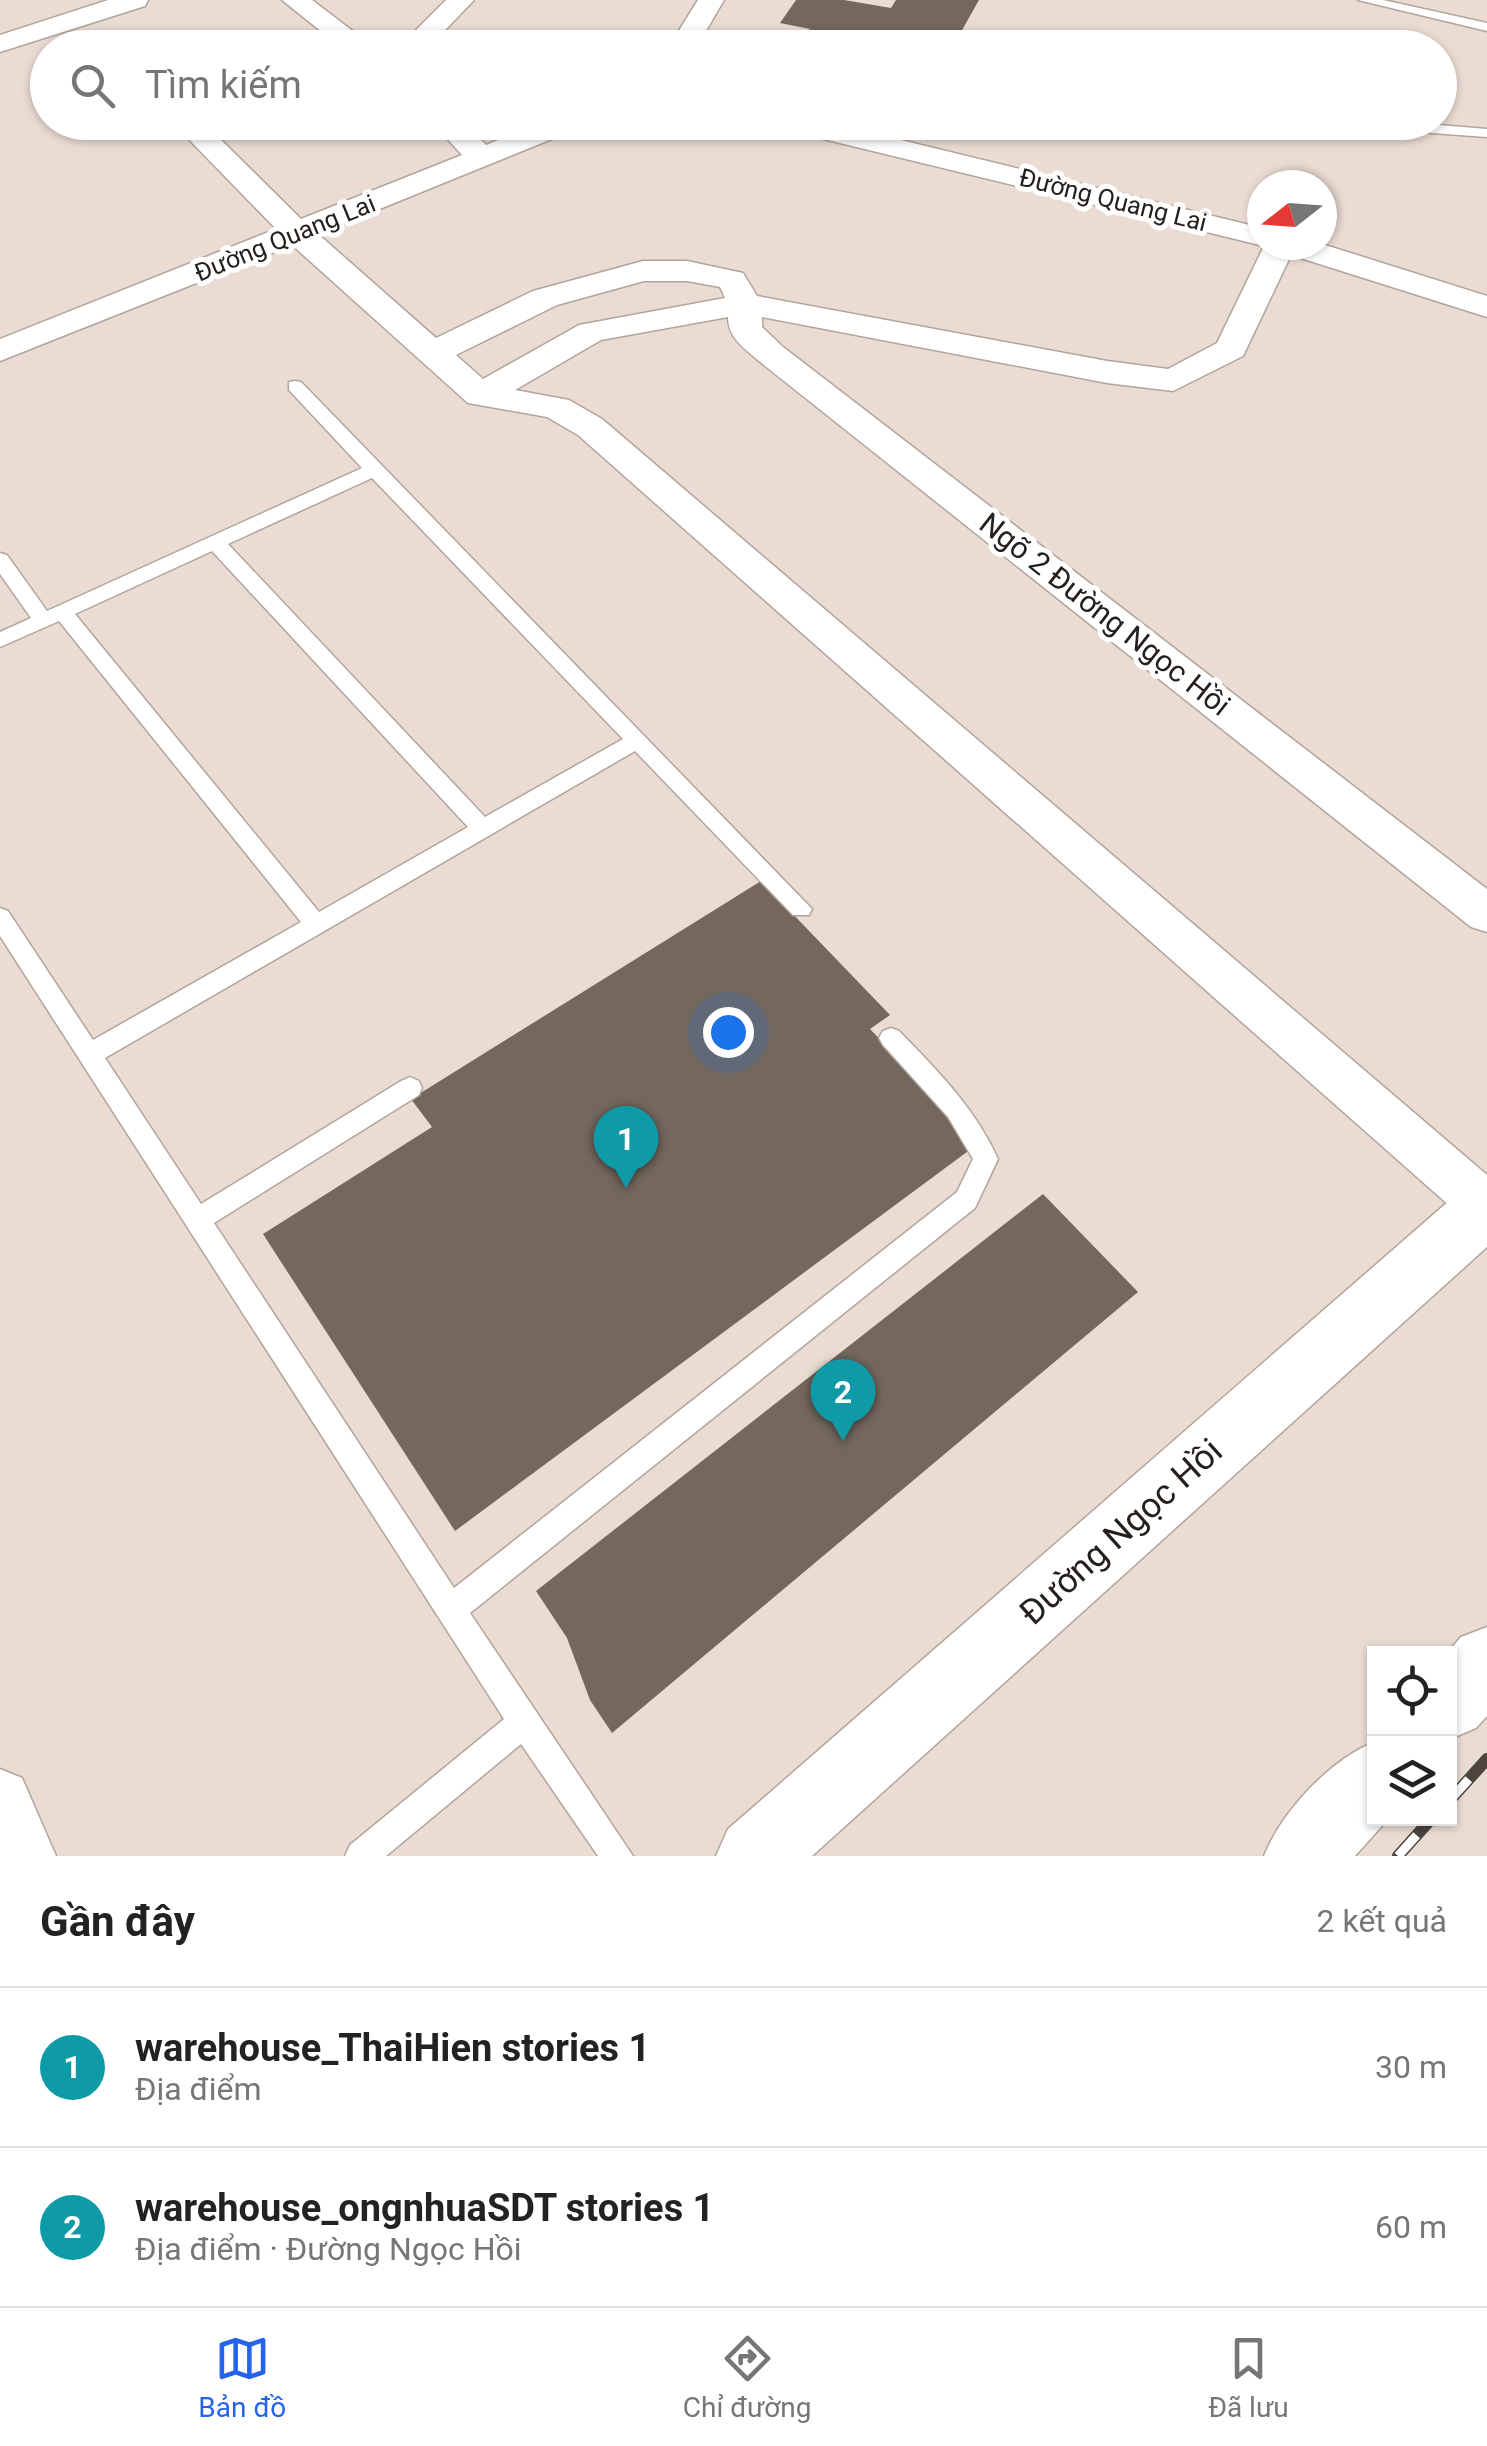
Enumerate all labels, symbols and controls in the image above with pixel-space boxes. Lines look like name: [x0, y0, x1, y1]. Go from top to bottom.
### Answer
search box: [30, 30, 1457, 140]
icon: search: [65, 58, 120, 113]
text: Tìm kiếm: [145, 63, 302, 107]
street label: Đường Quang Lai: [1016, 163, 1210, 237]
north arrow: [1247, 170, 1337, 260]
street label: Đường Quang Lai: [190, 189, 380, 287]
street label: Ngõ 2 Đường Ngọc Hồi: [973, 505, 1237, 723]
your location: [703, 1007, 754, 1058]
pin: 1: [594, 1106, 658, 1188]
pin: 2: [810, 1358, 876, 1441]
street label: Đường Ngọc Hồi: [1011, 1430, 1231, 1634]
map controls: [1367, 1646, 1457, 1826]
button: locate: [1367, 1646, 1457, 1736]
button: layers: [1367, 1736, 1457, 1826]
text: Gần đây: [40, 1897, 195, 1946]
text: 2 kết quả: [1317, 1902, 1447, 1940]
text: warehouse_ThaiHien stories 1: [135, 2026, 650, 2070]
text: 1: [63, 2048, 82, 2086]
text: 30 m: [1375, 2048, 1447, 2086]
text: Địa điểm: [135, 2070, 262, 2108]
text: warehouse_ongnhuaSDT stories 1: [135, 2186, 714, 2230]
text: 2: [63, 2208, 82, 2246]
text: 60 m: [1375, 2208, 1447, 2246]
text: Địa điểm · Đường Ngọc Hồi: [135, 2230, 522, 2268]
tab: Bản đồ: [198, 2331, 286, 2424]
tab: Chỉ đường: [683, 2331, 812, 2424]
tab: Đã lưu: [1208, 2331, 1289, 2424]

